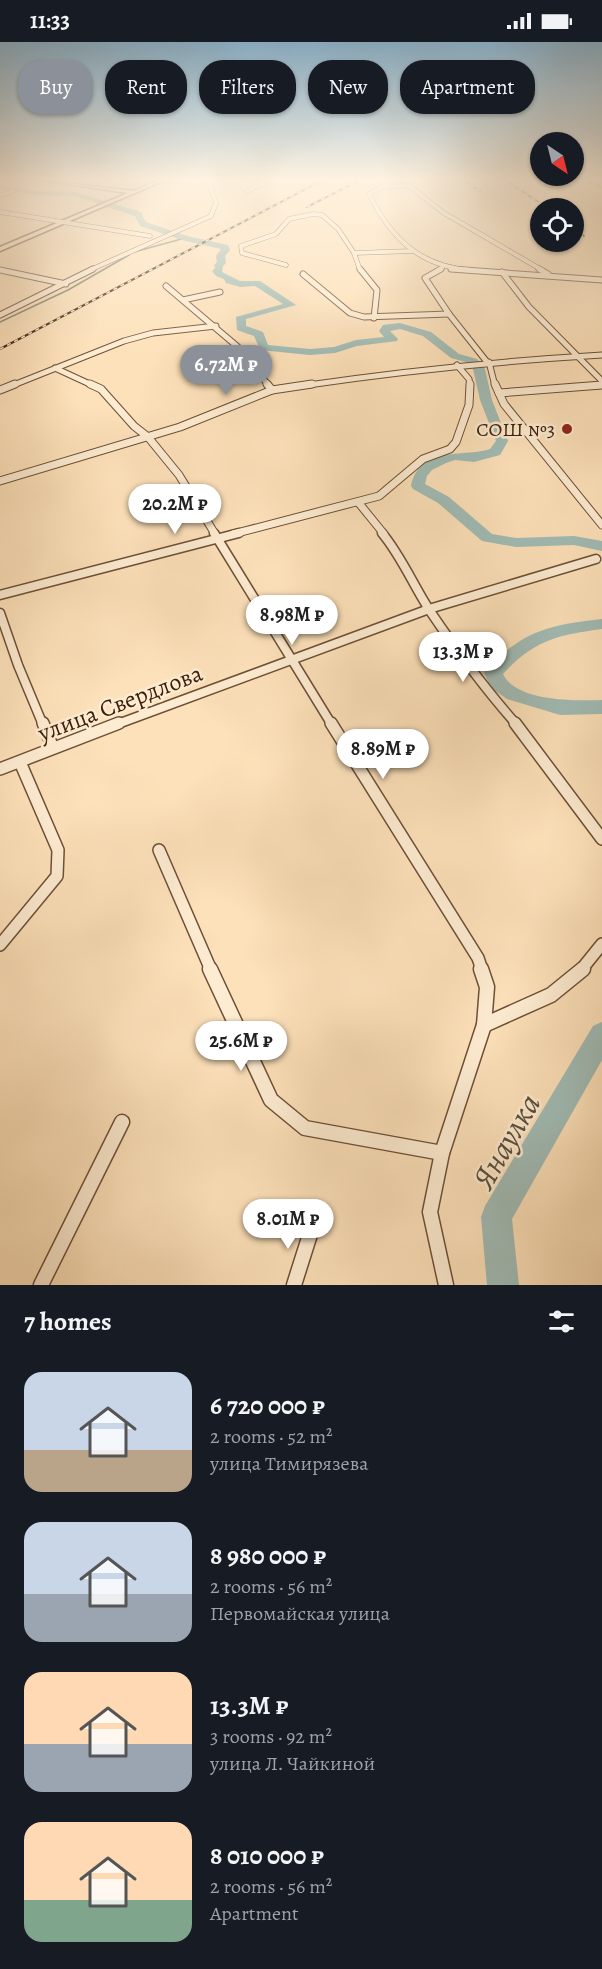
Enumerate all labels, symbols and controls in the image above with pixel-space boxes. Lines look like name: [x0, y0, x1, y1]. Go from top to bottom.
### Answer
text: 11:33: [30, 6, 70, 36]
chip: Buy: [18, 60, 93, 114]
chip: Rent: [105, 60, 187, 114]
chip: Filters: [199, 60, 296, 114]
chip: New: [308, 60, 388, 114]
chip: Apartment: [400, 60, 535, 114]
north arrow: [530, 132, 584, 186]
map controls: [530, 132, 584, 252]
button: locate: [530, 198, 584, 252]
pin: 6.72M ₽: [171, 345, 281, 396]
text: 6.72M ₽: [194, 351, 258, 378]
place label: СОШ №3: [476, 416, 555, 443]
marker: СОШ №3: [560, 422, 574, 436]
pin: 20.2M ₽: [120, 484, 230, 535]
text: 20.2M ₽: [142, 490, 208, 517]
pin: 8.98M ₽: [237, 595, 347, 646]
text: 8.98M ₽: [260, 601, 324, 628]
pin: 13.3M ₽: [408, 632, 518, 683]
text: 13.3M ₽: [433, 638, 493, 665]
street label: улица Свердлова: [32, 657, 207, 749]
pin: 8.89M ₽: [328, 729, 438, 780]
text: 8.89M ₽: [351, 735, 415, 762]
pin: 25.6M ₽: [186, 1021, 296, 1072]
text: 25.6M ₽: [209, 1027, 273, 1054]
water label: Янаулка: [461, 1085, 551, 1198]
pin: 8.01M ₽: [233, 1199, 343, 1250]
text: 8.01M ₽: [257, 1205, 319, 1232]
text: 7 homes: [24, 1304, 112, 1339]
icon: filters: [545, 1305, 578, 1338]
text: 6 720 000 ₽: [210, 1388, 325, 1423]
icon: home: [72, 1396, 144, 1468]
text: 2 rooms · 52 m²: [210, 1423, 333, 1450]
text: улица Тимирязева: [210, 1450, 368, 1477]
text: 8 980 000 ₽: [210, 1538, 326, 1573]
icon: home: [72, 1546, 144, 1618]
text: 2 rooms · 56 m²: [210, 1573, 332, 1600]
text: Первомайская улица: [210, 1600, 390, 1627]
text: 13.3M ₽: [210, 1688, 288, 1723]
icon: home: [72, 1696, 144, 1768]
text: 3 rooms · 92 m²: [210, 1723, 332, 1750]
text: улица Л. Чайкиной: [210, 1750, 375, 1777]
text: 8 010 000 ₽: [210, 1838, 324, 1873]
icon: home: [72, 1846, 144, 1918]
text: 2 rooms · 56 m²: [210, 1873, 332, 1900]
text: Apartment: [210, 1900, 299, 1927]

